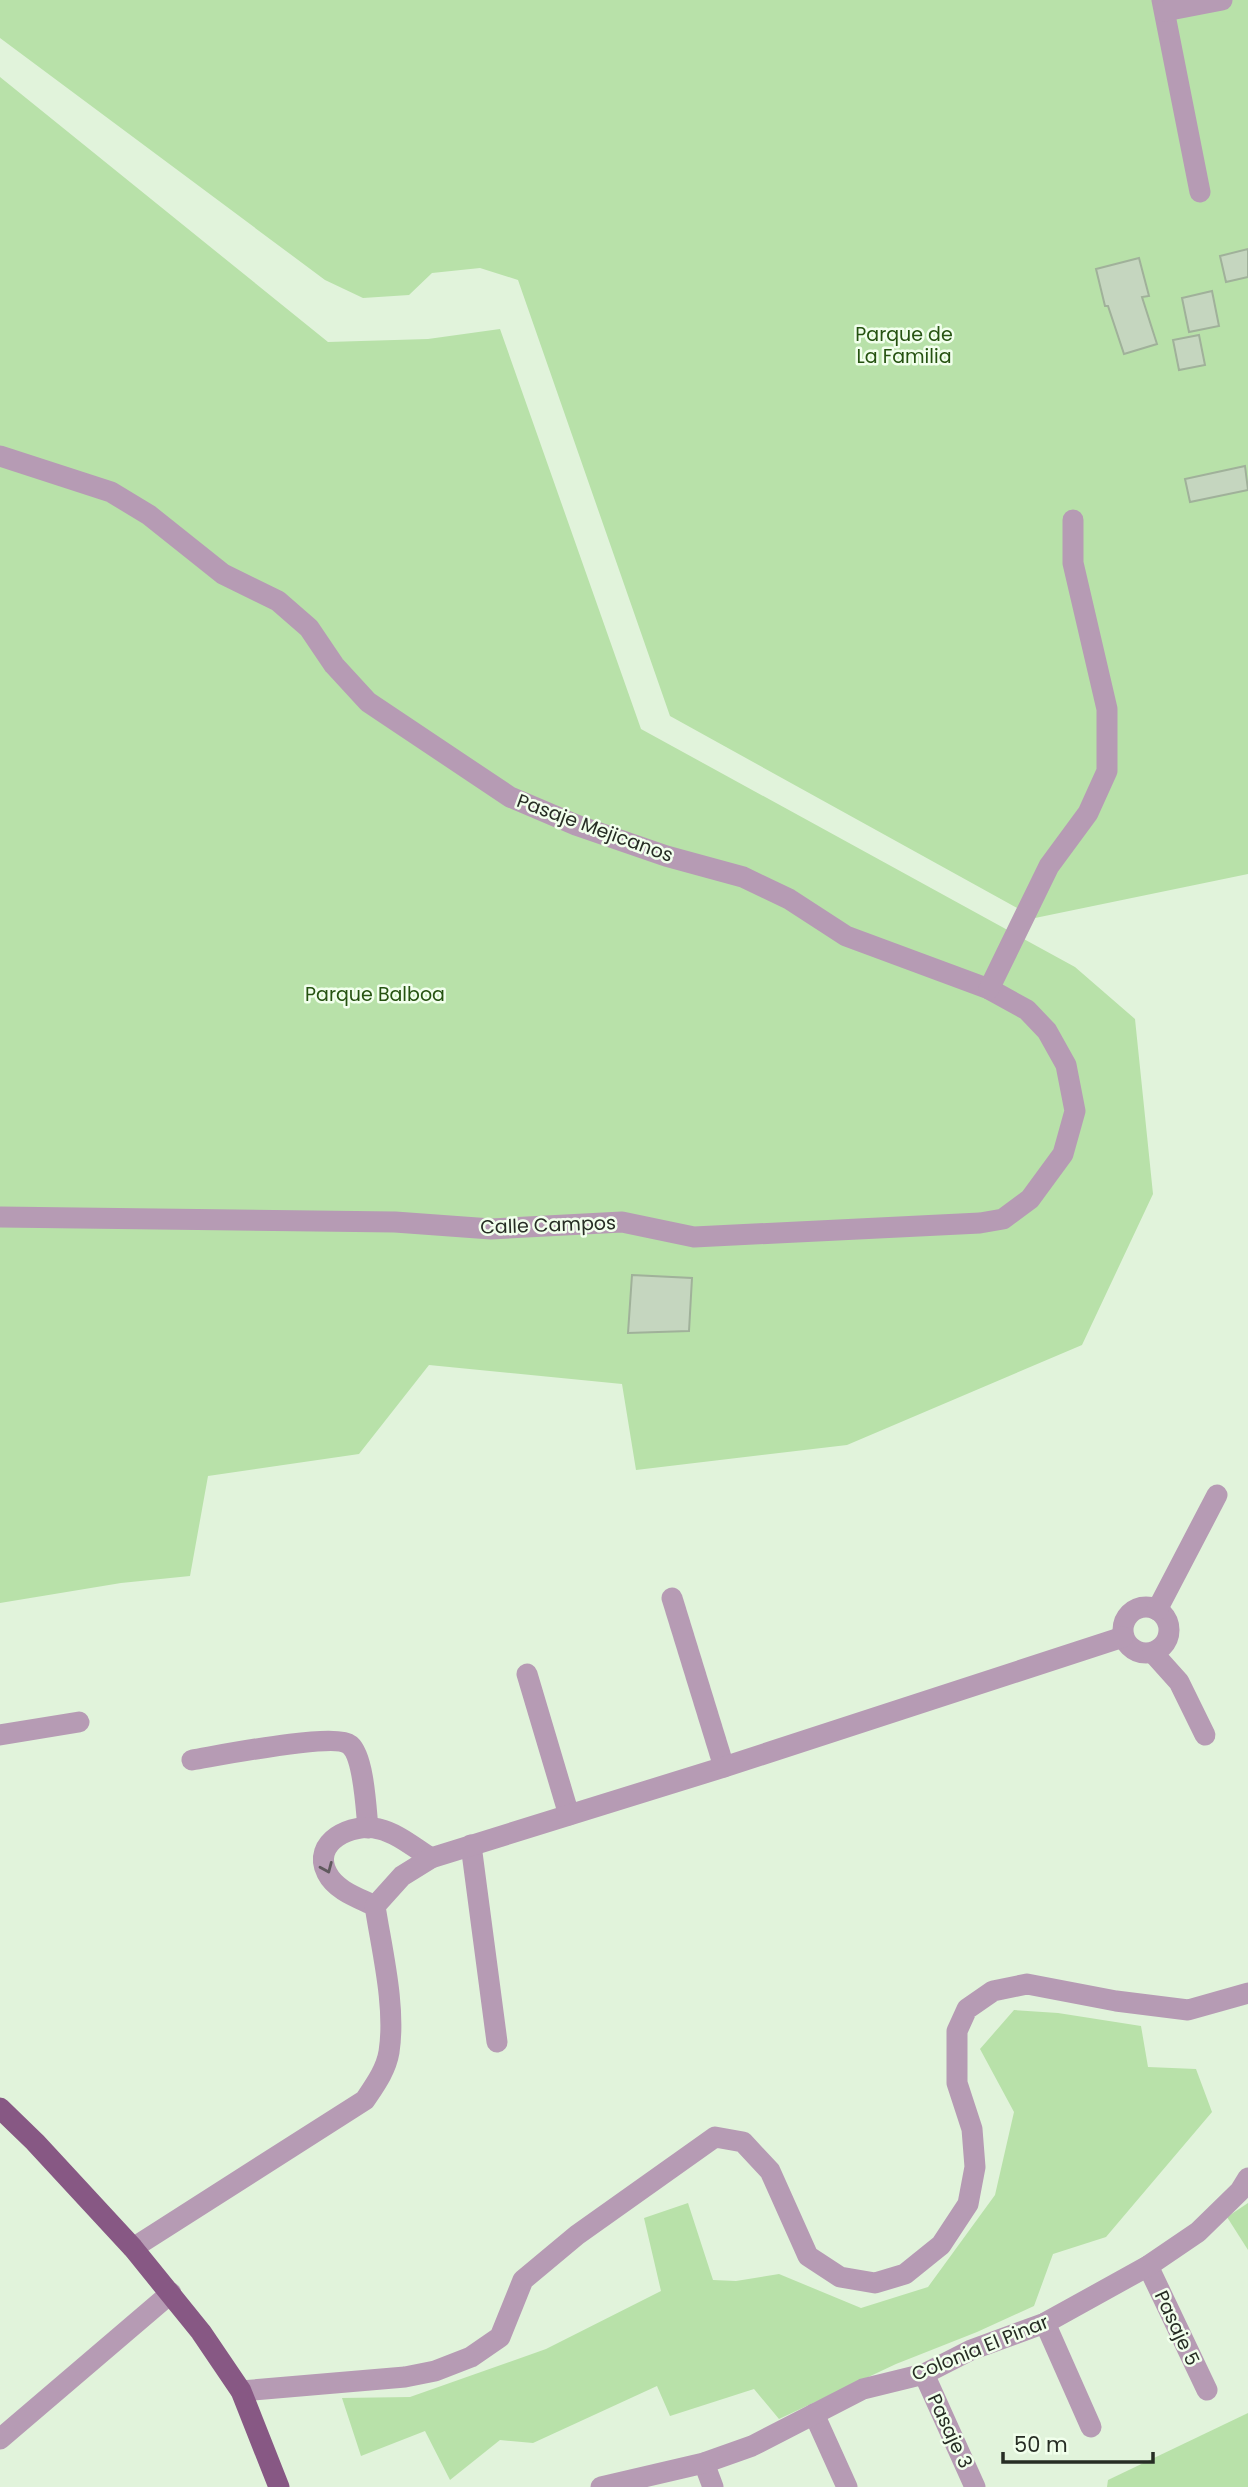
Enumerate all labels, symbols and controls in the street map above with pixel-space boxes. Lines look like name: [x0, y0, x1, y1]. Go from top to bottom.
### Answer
park label: Parque de La Familia: [855, 321, 953, 370]
street label: Pasaje Mejicanos: [513, 787, 677, 869]
park label: Parque Balboa: [305, 981, 445, 1008]
street label: Calle Campos: [480, 1209, 616, 1241]
one-way arrow: [319, 1861, 333, 1873]
street label: Pasaje 5: [1148, 2286, 1206, 2370]
street label: Colonia El Pinar: [907, 2308, 1053, 2388]
street label: Pasaje 3: [921, 2389, 979, 2473]
scale bar: [1003, 2420, 1154, 2464]
text: 50 m: [1014, 2430, 1068, 2459]

